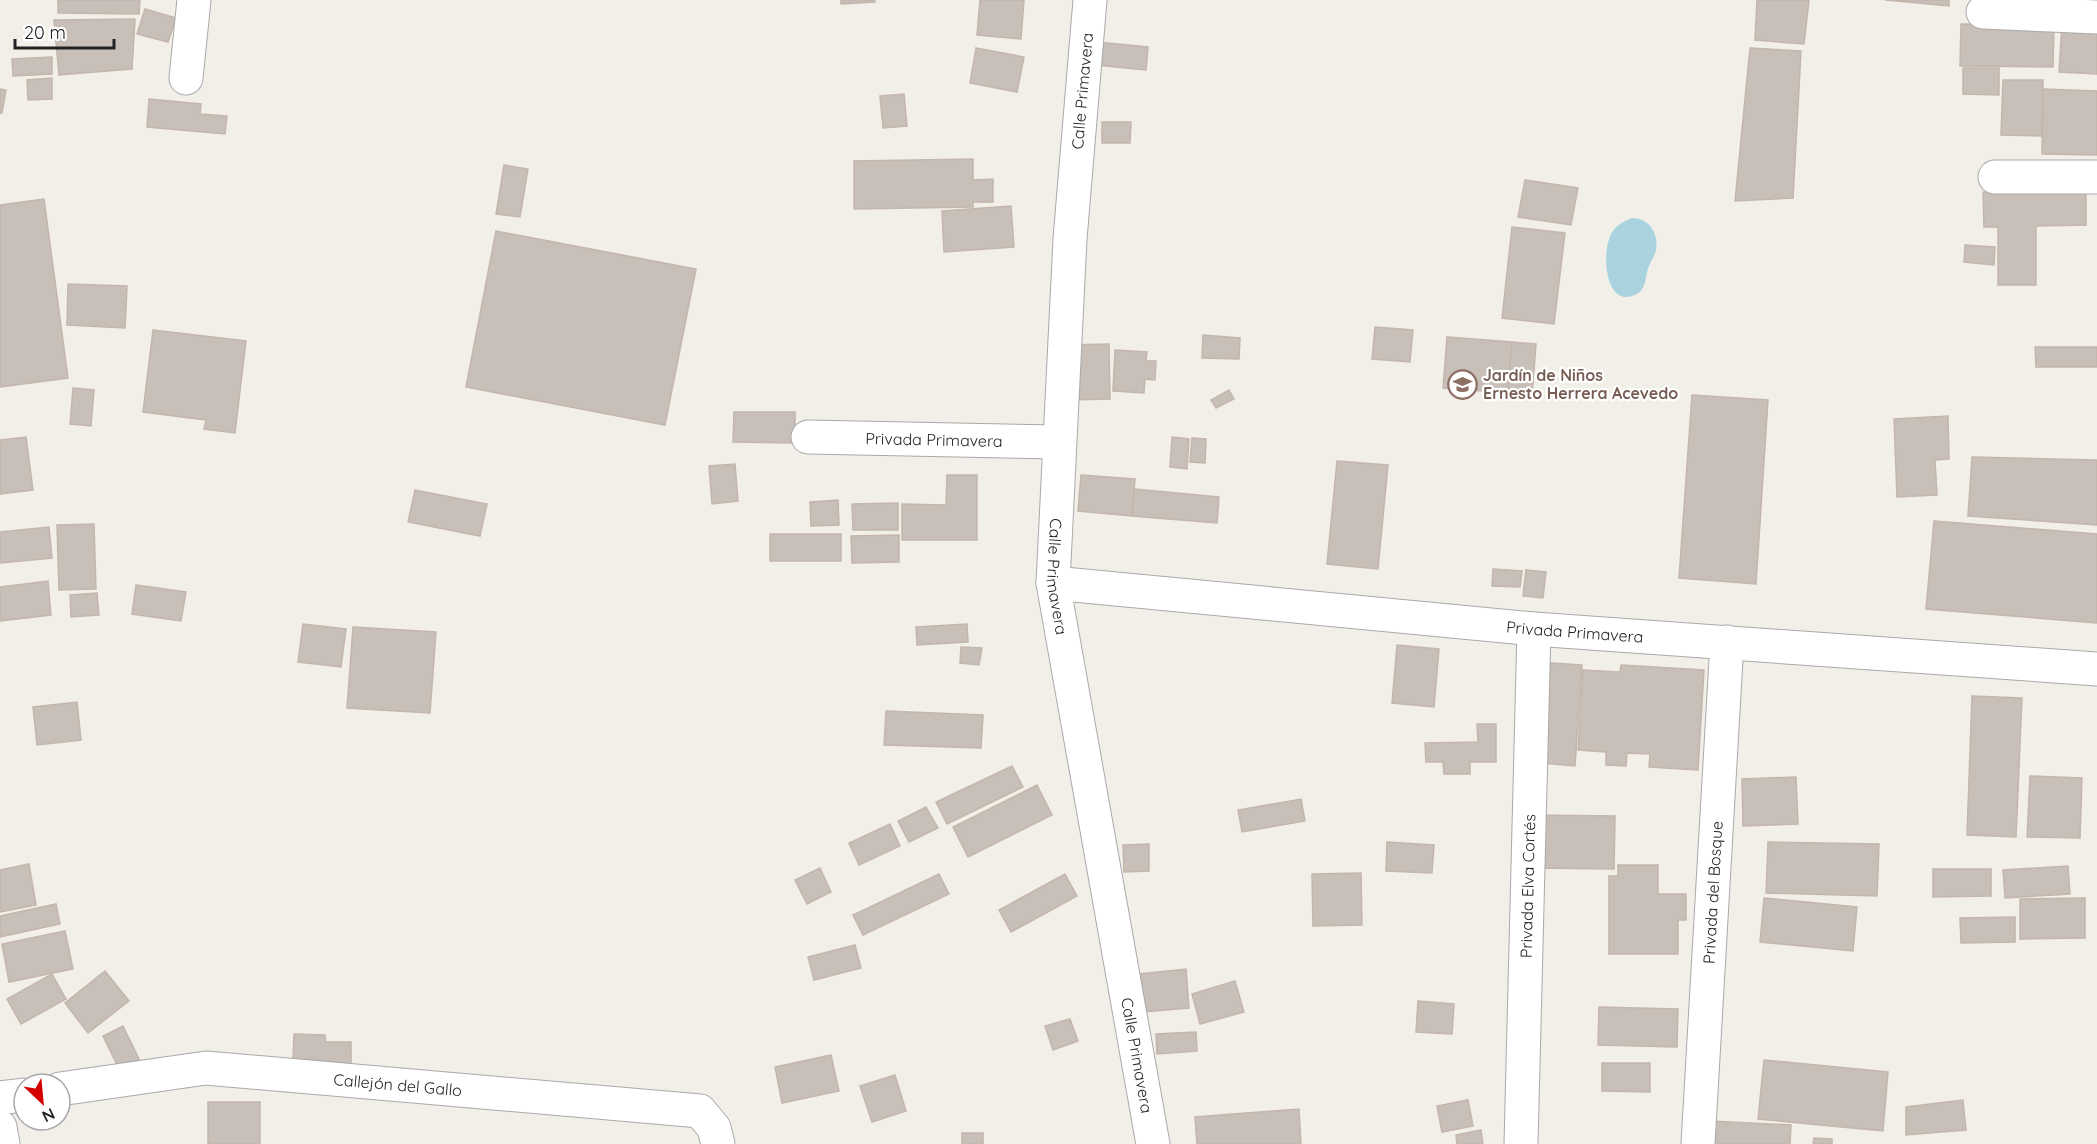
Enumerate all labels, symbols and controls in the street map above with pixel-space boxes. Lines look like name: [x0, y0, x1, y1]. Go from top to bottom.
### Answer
scale bar: [15, 12, 114, 50]
text: 20 m: [24, 21, 66, 44]
street label: Calle Primavera: [1067, 32, 1097, 150]
place label: Jardín de Niños Ernesto Herrera Acevedo: [1483, 365, 1678, 403]
school or university icon: Jardín de Niños Ernesto Herrera Acevedo: [1446, 368, 1478, 400]
street label: Privada Primavera: [865, 428, 1003, 451]
street label: Calle Primavera: [1042, 518, 1072, 636]
street label: Privada Primavera: [1505, 616, 1644, 647]
street label: Privada Elva Cortés: [1516, 814, 1539, 958]
street label: Privada del Bosque: [1698, 820, 1727, 965]
street label: Calle Primavera: [1117, 996, 1157, 1115]
street label: Callejón del Gallo: [333, 1069, 463, 1100]
north arrow: [12, 1072, 72, 1132]
text: N: [39, 1104, 58, 1127]

